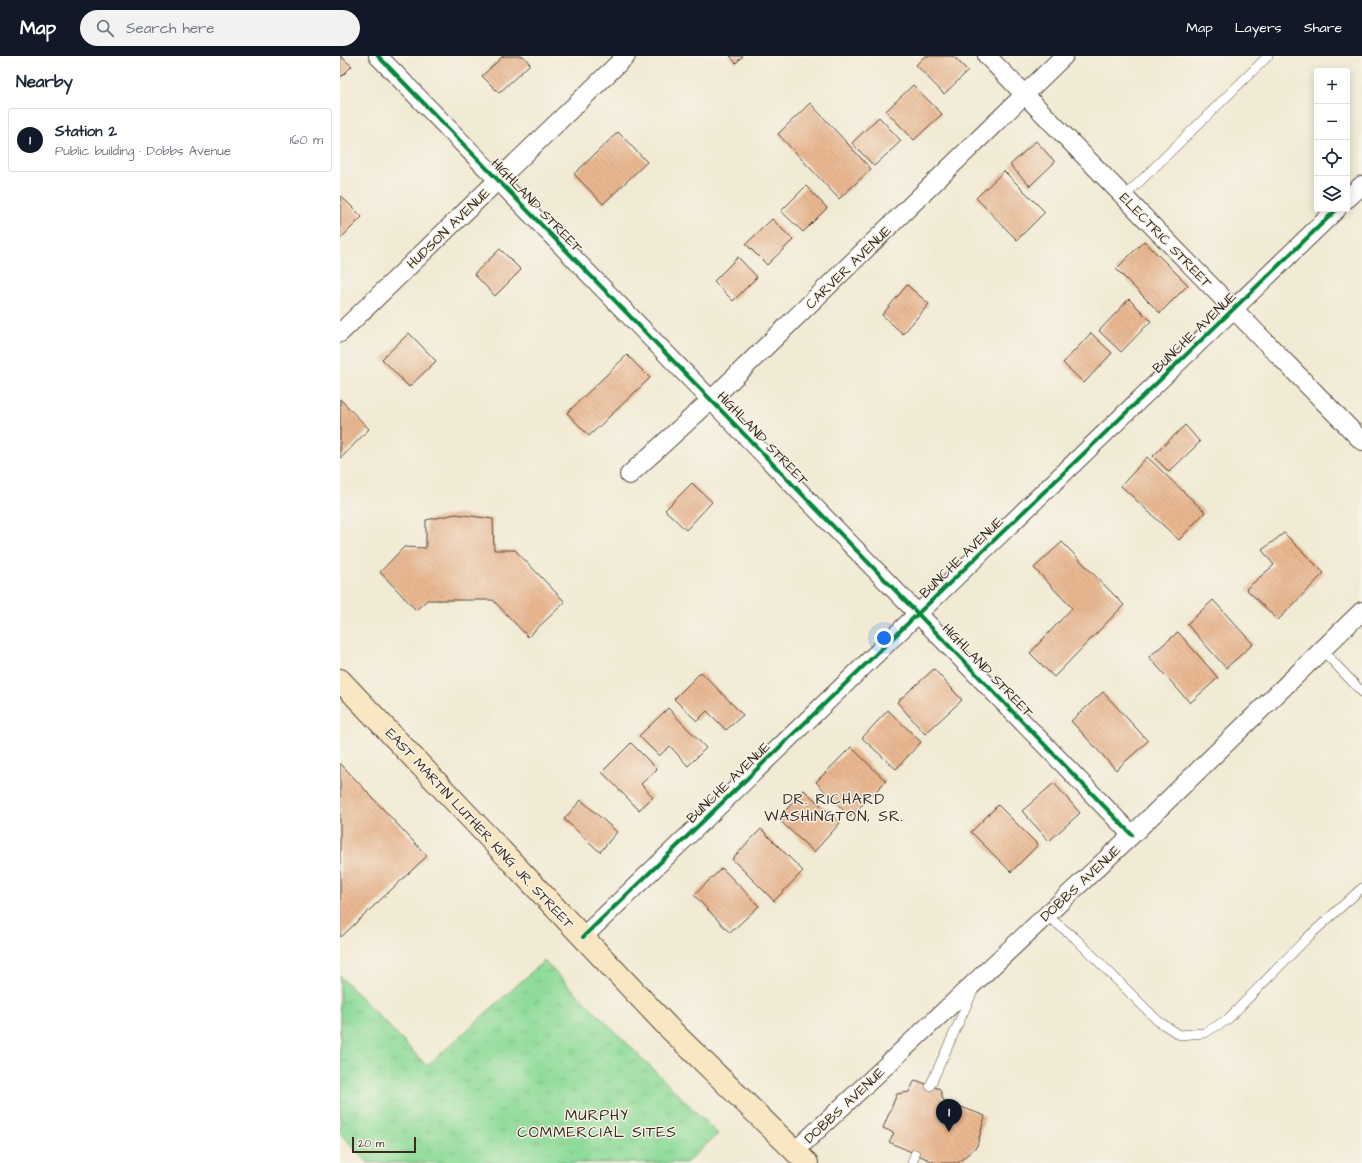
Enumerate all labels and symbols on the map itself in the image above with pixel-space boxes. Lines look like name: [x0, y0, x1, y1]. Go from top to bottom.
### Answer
street label: HIGHLAND STREET: [486, 154, 587, 257]
street label: HUDSON AVENUE: [402, 183, 495, 274]
street label: ELECTRIC STREET: [1114, 189, 1216, 293]
street label: CARVER AVENUE: [801, 221, 897, 314]
street label: BUNCHE AVENUE: [1148, 287, 1242, 378]
street label: HIGHLAND STREET: [712, 387, 813, 490]
street label: BUNCHE AVENUE: [915, 512, 1009, 603]
street label: HIGHLAND STREET: [937, 619, 1038, 722]
your location: [874, 628, 894, 648]
street label: EAST MARTIN LUTHER KING JR. STREET: [381, 724, 578, 934]
street label: BUNCHE AVENUE: [682, 737, 776, 828]
district label: DR. RICHARD WASHINGTON, SR.: [764, 789, 904, 827]
street label: DOBBS AVENUE: [1036, 840, 1126, 926]
street label: DOBBS AVENUE: [800, 1062, 890, 1148]
pin: 1: [936, 1099, 962, 1132]
district label: MURPHY COMMERCIAL SITES: [517, 1105, 677, 1143]
scale bar: [352, 1135, 416, 1154]

